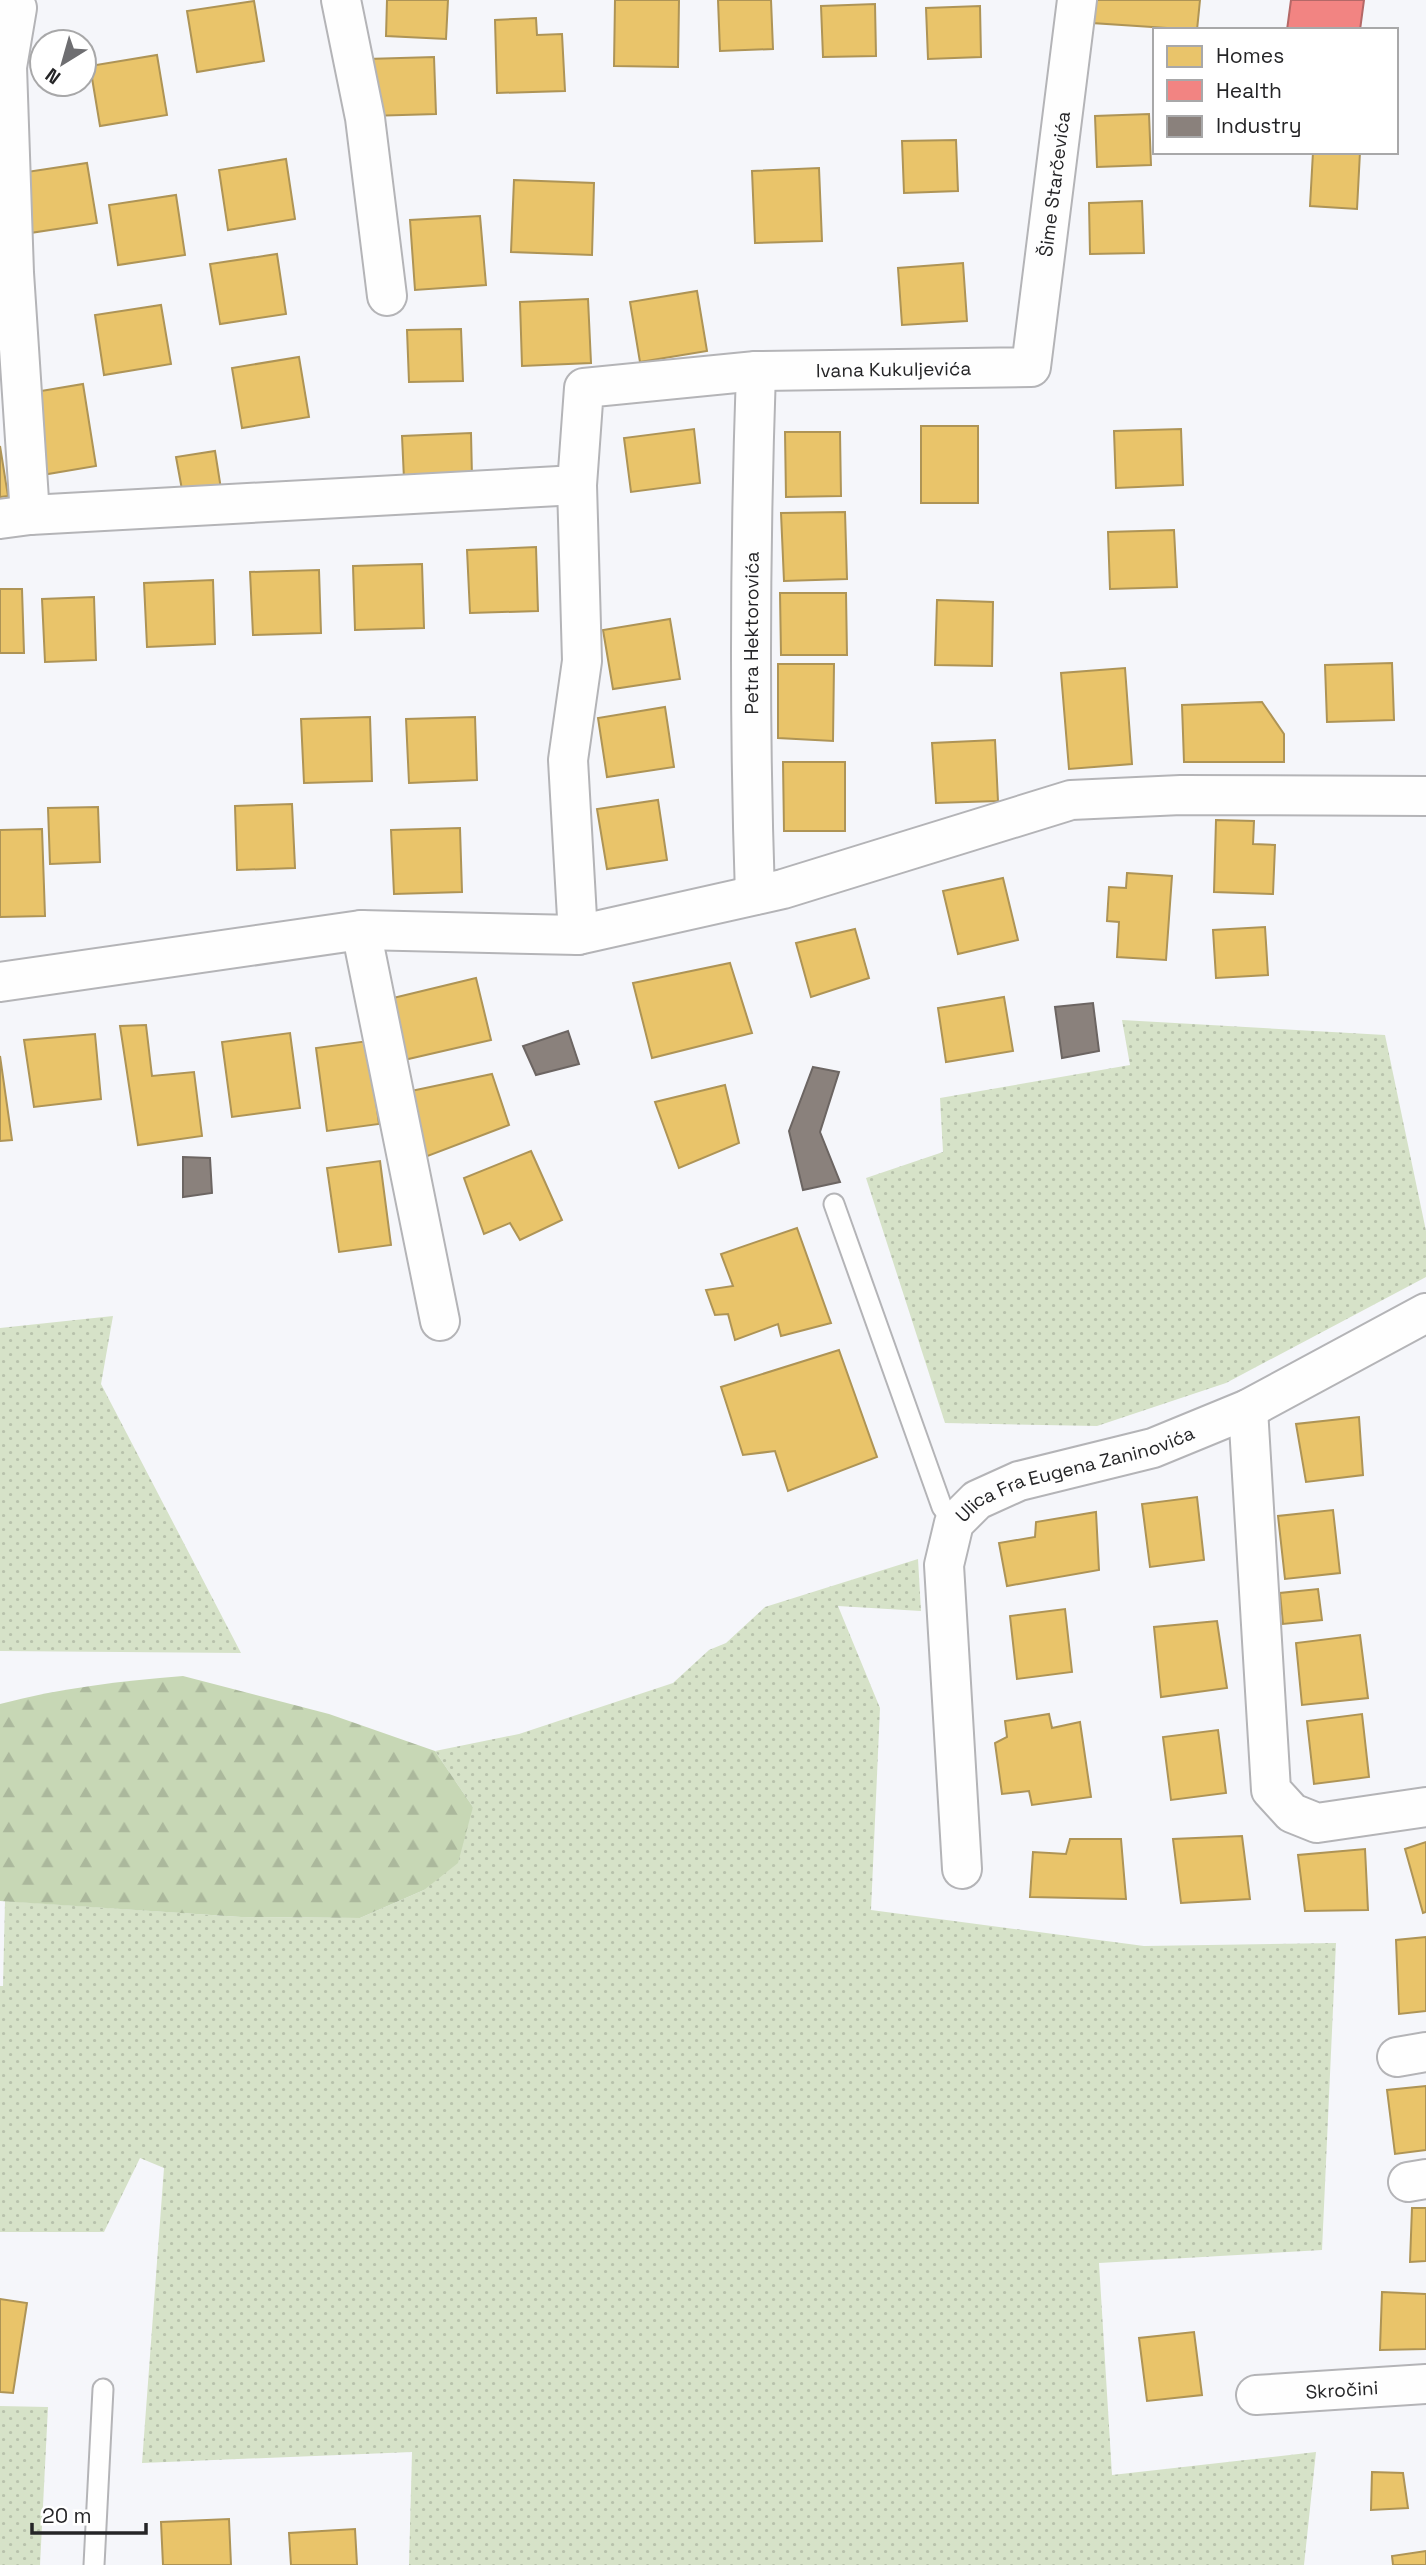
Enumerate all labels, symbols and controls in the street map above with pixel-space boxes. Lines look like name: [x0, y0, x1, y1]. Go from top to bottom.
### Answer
north arrow: [28, 28, 98, 98]
legend: [1153, 28, 1398, 154]
text: Homes: [1216, 42, 1284, 69]
text: N: [40, 62, 66, 90]
text: Health: [1216, 77, 1282, 104]
street label: Šime Starčevića: [1032, 110, 1075, 258]
text: Industry: [1216, 112, 1302, 139]
street label: Ivana Kukuljevića: [816, 355, 971, 383]
street label: Petra Hektorovića: [738, 551, 764, 715]
street label: Ulica Fra Eugena Zaninovića: [950, 1420, 1198, 1527]
street label: Skročini: [1305, 2375, 1379, 2404]
scale bar: [32, 2492, 145, 2536]
text: 20 m: [42, 2502, 92, 2529]

